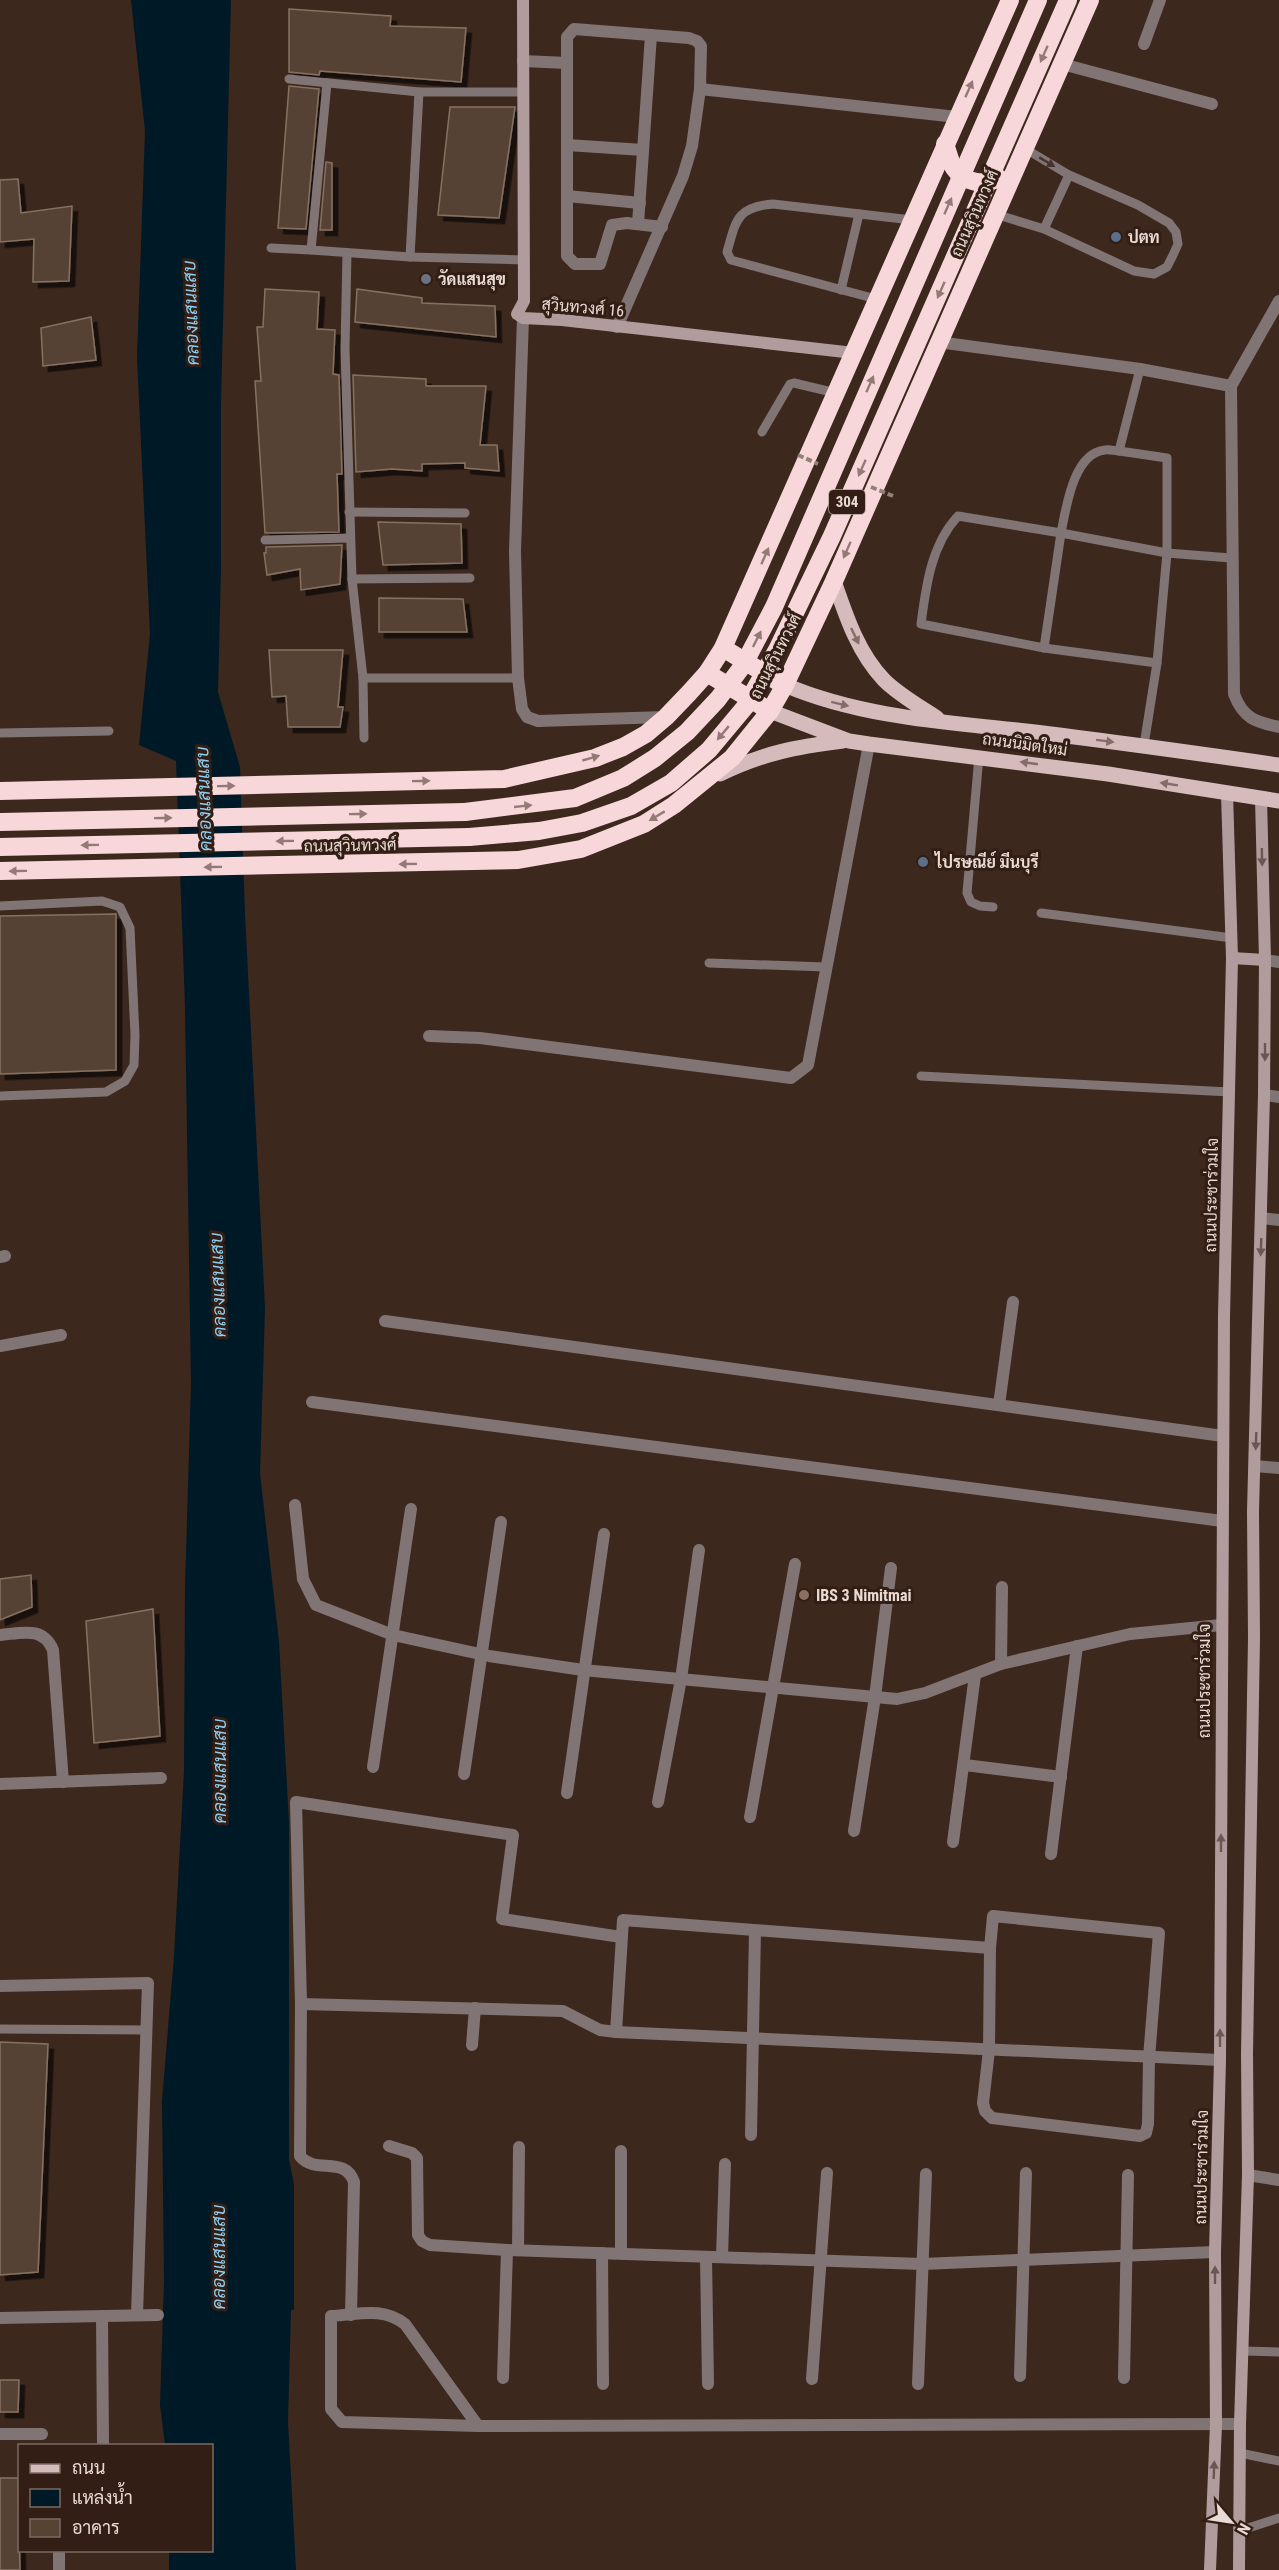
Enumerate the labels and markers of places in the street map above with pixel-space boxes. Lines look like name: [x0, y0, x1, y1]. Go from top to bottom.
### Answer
place label: ปตท: [1128, 228, 1160, 247]
marker: ปตท: [1109, 230, 1123, 244]
place label: วัดแสนสุข: [438, 269, 506, 291]
marker: วัดแสนสุข: [419, 272, 433, 286]
place label: ไปรษณีย์ มีนบุรี: [933, 851, 1039, 874]
marker: ไปรษณีย์ มีนบุรี: [916, 855, 930, 869]
place label: IBS 3 Nimitmai: [816, 1586, 911, 1605]
marker: IBS 3 Nimitmai: [797, 1588, 811, 1602]

